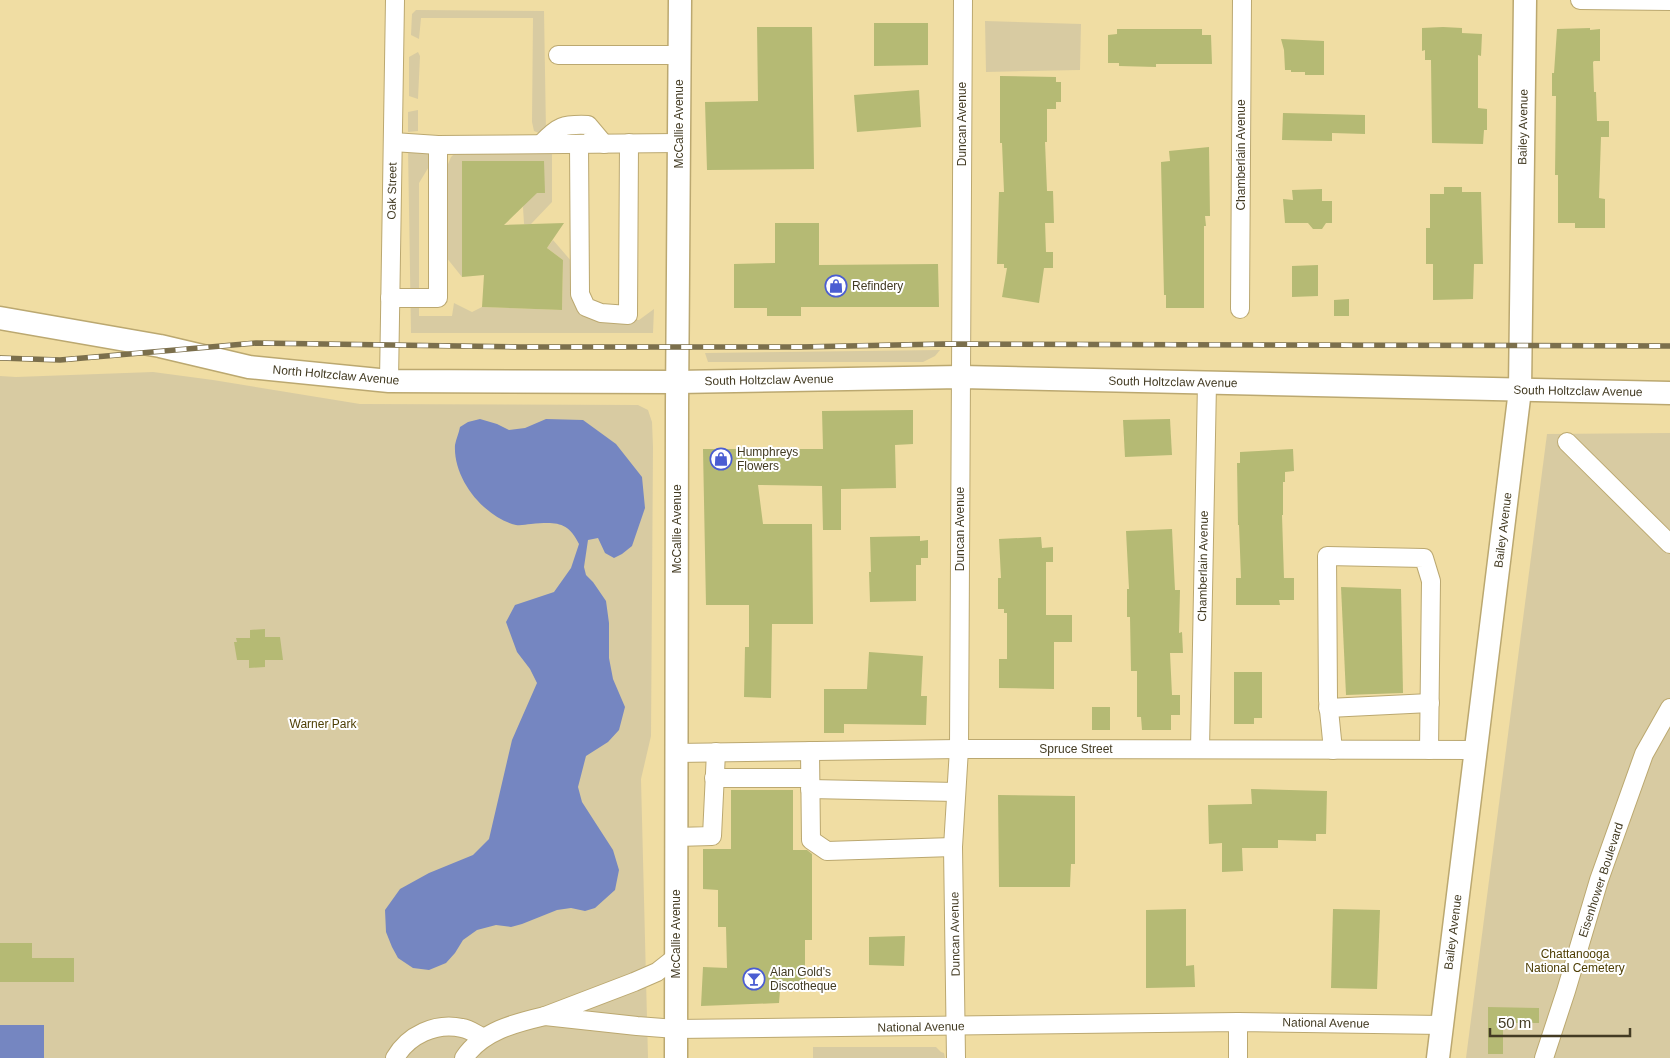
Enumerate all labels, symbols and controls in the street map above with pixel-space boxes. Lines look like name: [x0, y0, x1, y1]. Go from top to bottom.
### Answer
street label: McCallie Avenue: [672, 79, 686, 169]
street label: Duncan Avenue: [955, 81, 969, 166]
street label: Bailey Avenue: [1515, 89, 1531, 165]
street label: Chamberlain Avenue: [1234, 99, 1248, 211]
street label: Oak Street: [385, 162, 400, 220]
shop icon: Refindery: [824, 274, 848, 298]
place label: Refindery: [852, 279, 903, 293]
street label: North Holtzclaw Avenue: [272, 362, 400, 388]
street label: South Holtzclaw Avenue: [704, 372, 834, 388]
street label: South Holtzclaw Avenue: [1108, 374, 1238, 390]
street label: South Holtzclaw Avenue: [1513, 383, 1643, 399]
place label: Humphreys Flowers: [737, 445, 798, 473]
shop icon: Humphreys Flowers: [709, 447, 733, 471]
street label: McCallie Avenue: [670, 484, 684, 574]
street label: Duncan Avenue: [953, 486, 967, 571]
street label: Bailey Avenue: [1491, 491, 1515, 568]
street label: Chamberlain Avenue: [1195, 510, 1211, 622]
park label: Warner Park: [290, 717, 357, 731]
street label: Spruce Street: [1039, 742, 1113, 756]
street label: Eisenhower Boulevard: [1576, 821, 1626, 939]
street label: McCallie Avenue: [669, 889, 683, 979]
street label: Duncan Avenue: [947, 891, 963, 976]
street label: Bailey Avenue: [1441, 893, 1465, 970]
park label: Chattanooga National Cemetery: [1525, 947, 1625, 975]
place label: Alan Gold's Discotheque: [770, 965, 837, 993]
bar icon: Alan Gold's Discotheque: [742, 967, 766, 991]
scale bar: [1490, 1006, 1630, 1038]
text: 50 m: [1498, 1014, 1531, 1031]
street label: National Avenue: [1282, 1015, 1370, 1031]
street label: National Avenue: [877, 1019, 965, 1035]

